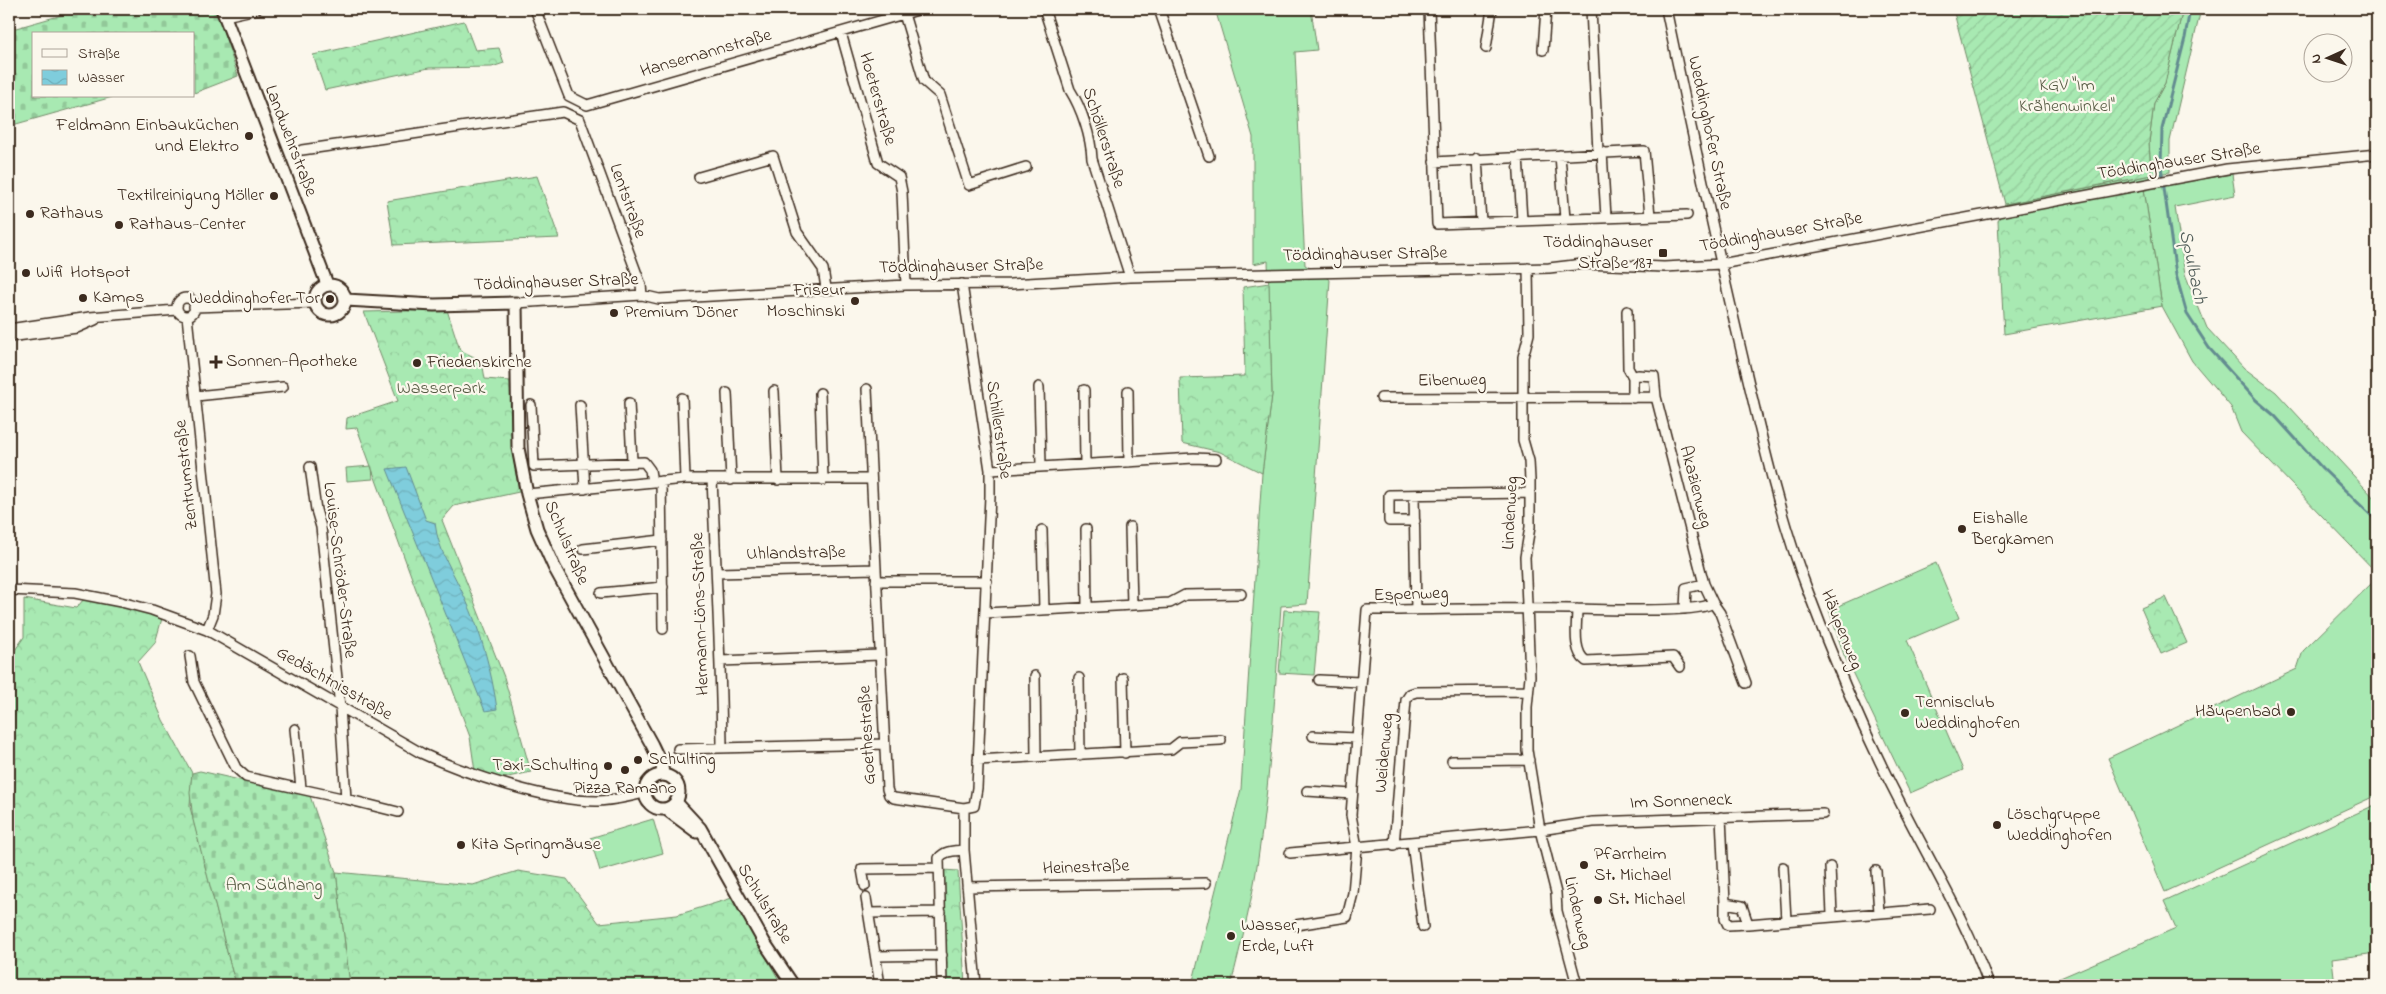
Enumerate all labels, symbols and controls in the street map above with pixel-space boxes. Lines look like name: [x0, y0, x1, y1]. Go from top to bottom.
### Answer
street label: Hansemannstraße: [637, 23, 776, 85]
legend: [32, 32, 195, 98]
north arrow: [2304, 32, 2354, 82]
text: Straße: [78, 43, 120, 65]
street label: Hoeterstraße: [851, 49, 903, 149]
text: N: [2306, 53, 2327, 64]
street label: Weddinghofer Straße: [1679, 54, 1738, 213]
text: Wasser: [78, 67, 125, 89]
park label: KGV "Im Krähenwinkel": [2019, 73, 2115, 120]
street label: Landwehrstraße: [257, 82, 324, 201]
street label: Schöllerstraße: [1074, 84, 1132, 193]
place label: Feldmann Einbauküchen und Elektro: [55, 113, 239, 160]
marker: Feldmann Einbauküchen und Elektro: [243, 130, 255, 142]
street label: Töddinghauser Straße: [2096, 136, 2264, 189]
street label: Lentstraße: [602, 160, 653, 243]
place label: Textilreinigung Möller: [117, 183, 264, 210]
marker: Textilreinigung Möller: [268, 190, 280, 202]
place label: Rathaus: [40, 201, 103, 227]
street label: Töddinghauser Straße: [1698, 206, 1866, 261]
marker: Rathaus: [24, 208, 36, 220]
place label: Rathaus-Center: [129, 212, 246, 238]
marker: Rathaus-Center: [113, 219, 125, 231]
water label: Spulbach: [2171, 228, 2213, 307]
place label: Töddinghauser Straße 187: [1543, 230, 1654, 277]
street label: Töddinghauser Straße: [1282, 241, 1449, 270]
marker: Töddinghauser Straße 187: [1657, 247, 1669, 259]
street label: Töddinghauser Straße: [878, 253, 1045, 282]
place label: Wifi Hotspot: [36, 260, 130, 286]
marker: Wifi Hotspot: [20, 267, 32, 279]
street label: Töddinghauser Straße: [473, 267, 640, 300]
place label: Friseur Moschinski: [767, 278, 845, 325]
place label: Kamps: [93, 285, 144, 311]
place label: Weddinghofer Tor: [189, 286, 320, 313]
marker: Kamps: [77, 292, 89, 304]
marker: Weddinghofer Tor: [324, 293, 336, 305]
marker: Friseur Moschinski: [849, 295, 861, 307]
place label: Premium Döner: [624, 300, 738, 326]
marker: Premium Döner: [608, 307, 620, 319]
place label: Sonnen-Apotheke: [226, 349, 358, 375]
place label: Friedenskirche: [426, 350, 533, 376]
marker: Sonnen-Apotheke: [210, 356, 222, 368]
marker: Friedenskirche: [411, 357, 423, 369]
street label: Eibenweg: [1417, 367, 1487, 396]
park label: Wasserpark: [397, 376, 485, 402]
street label: Schillerstraße: [978, 379, 1018, 482]
street label: Zentrumstraße: [168, 418, 206, 532]
street label: Akazienweg: [1671, 443, 1718, 531]
street label: Lindenweg: [1496, 475, 1527, 551]
street label: Louise-Schröder-Straße: [315, 480, 363, 661]
street label: Schulstraße: [537, 497, 596, 590]
place label: Eishalle Bergkamen: [1971, 506, 2054, 554]
marker: Eishalle Bergkamen: [1956, 523, 1968, 535]
street label: Hermann-Löns-Straße: [685, 531, 717, 696]
street label: Uhlandstraße: [746, 540, 847, 568]
street label: Espenweg: [1373, 581, 1449, 610]
street label: Häupenweg: [1812, 586, 1869, 674]
street label: Gedächtnisstraße: [271, 640, 398, 728]
street label: Goethestraße: [852, 684, 884, 785]
place label: Tennisclub Weddinghofen: [1915, 690, 2020, 738]
place label: Häupenbad: [2195, 699, 2281, 725]
marker: Häupenbad: [2285, 706, 2297, 718]
marker: Tennisclub Weddinghofen: [1899, 707, 1911, 719]
street label: Weidenweg: [1369, 712, 1402, 794]
place label: Schulting: [648, 747, 716, 774]
place label: Taxi-Schulting: [492, 753, 598, 780]
marker: Schulting: [632, 754, 644, 766]
marker: Taxi-Schulting: [602, 760, 614, 772]
marker: Pizza Ramano: [619, 764, 631, 776]
place label: Pizza Ramano: [573, 776, 677, 802]
street label: Im Sonneneck: [1629, 787, 1733, 817]
place label: Löschgruppe Weddinghofen: [2007, 802, 2112, 850]
marker: Löschgruppe Weddinghofen: [1991, 819, 2003, 831]
place label: Kita Springmäuse: [471, 832, 602, 859]
marker: Kita Springmäuse: [455, 839, 467, 851]
place label: Pfarrheim St. Michael: [1594, 842, 1671, 889]
street label: Heinestraße: [1042, 853, 1131, 883]
street label: Schulstraße: [730, 859, 799, 950]
marker: Pfarrheim St. Michael: [1578, 859, 1590, 871]
park label: Am Südhang: [226, 873, 322, 900]
street label: Lindenweg: [1555, 874, 1598, 952]
place label: St. Michael: [1608, 887, 1685, 913]
marker: St. Michael: [1592, 894, 1604, 906]
place label: Wasser, Erde, Luft: [1241, 913, 1314, 960]
marker: Wasser, Erde, Luft: [1225, 930, 1237, 942]

